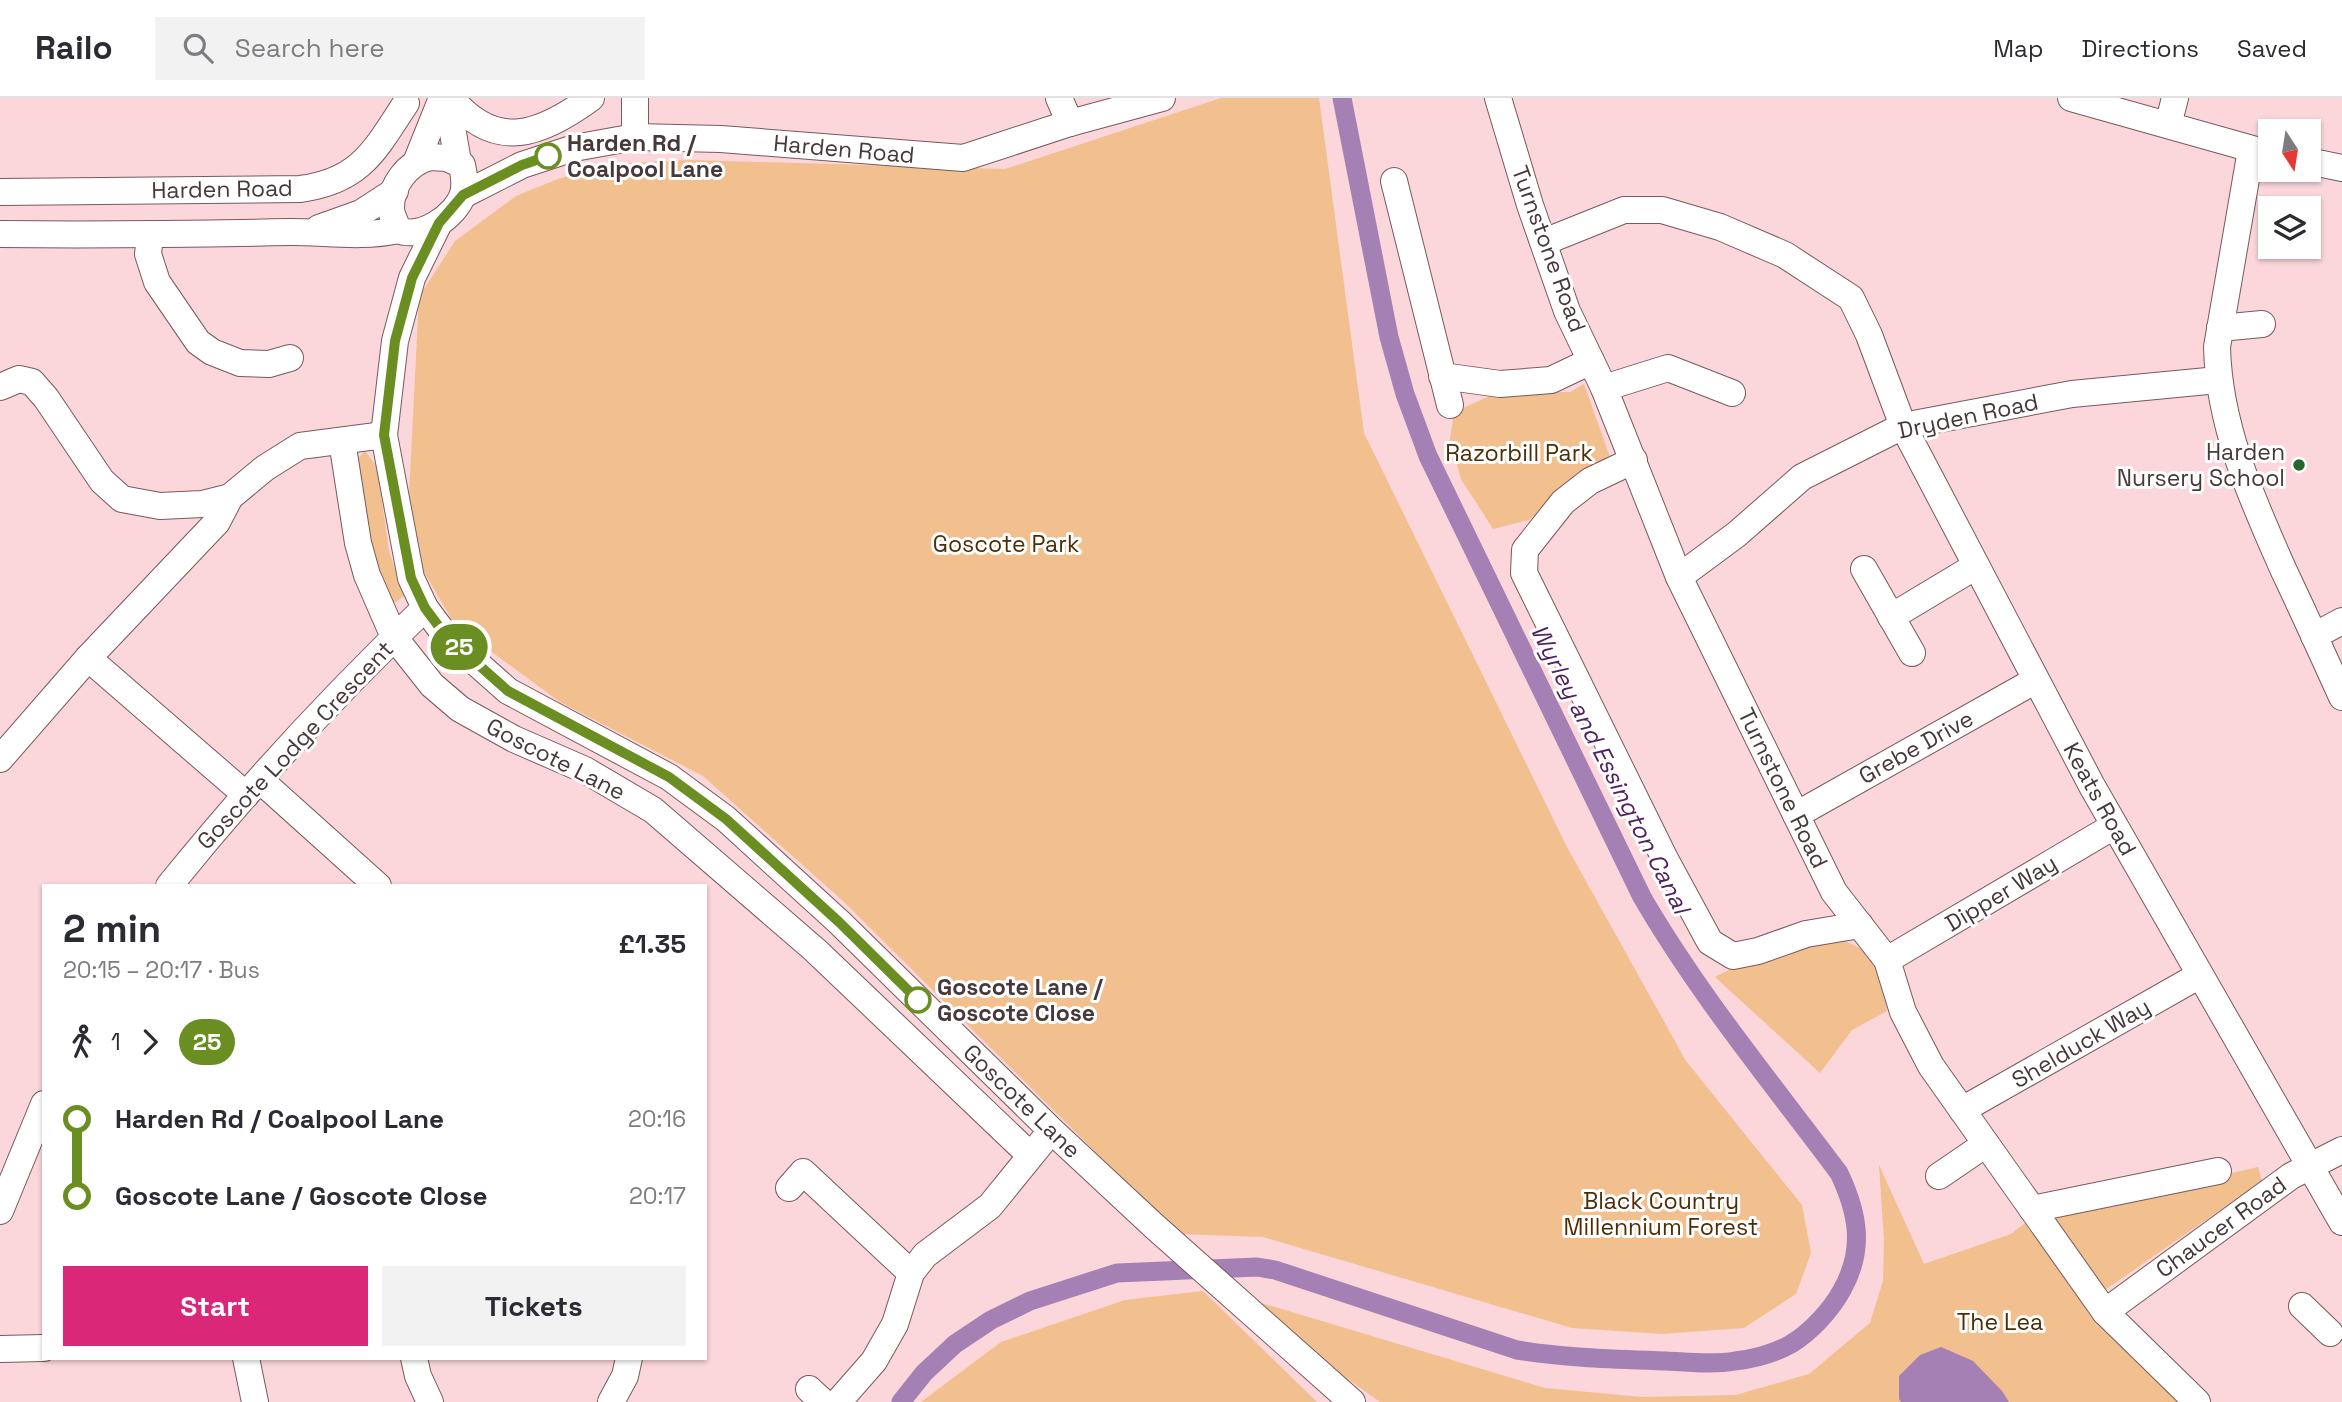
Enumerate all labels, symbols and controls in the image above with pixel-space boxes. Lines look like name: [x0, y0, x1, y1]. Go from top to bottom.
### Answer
search box: [155, 17, 645, 80]
text: Railo: [35, 27, 113, 69]
icon: search: [179, 29, 217, 67]
text: Search here: [235, 31, 385, 65]
text: Map: [1993, 33, 2043, 64]
text: Directions: [2081, 33, 2199, 64]
text: Saved: [2237, 33, 2307, 64]
north arrow: [2258, 119, 2320, 182]
map controls: [2258, 119, 2321, 259]
place label: Harden Rd / Coalpool Lane: [567, 128, 723, 184]
street label: Harden Road: [772, 128, 916, 170]
marker: Harden Rd / Coalpool Lane: [535, 143, 561, 169]
street label: Turnstone Road: [1505, 162, 1593, 336]
street label: Harden Road: [151, 173, 293, 205]
button: layers: [2258, 196, 2321, 259]
street label: Dryden Road: [1895, 386, 2041, 446]
place label: Harden Nursery School: [2117, 437, 2285, 493]
park label: Razorbill Park: [1445, 438, 1593, 468]
marker: Harden Nursery School: [2291, 457, 2307, 473]
park label: Goscote Park: [933, 529, 1079, 559]
water label: Wyrley and Essington Canal: [1524, 619, 1698, 921]
line badge: 25: [428, 624, 490, 670]
text: 25: [445, 631, 473, 662]
street label: Goscote Lodge Crescent: [190, 634, 400, 856]
street label: Turnstone Road: [1731, 703, 1835, 873]
street label: Grebe Drive: [1853, 703, 1979, 791]
street label: Goscote Lane: [481, 711, 631, 807]
street label: Keats Road: [2057, 737, 2143, 861]
street label: Dipper Way: [1940, 848, 2062, 938]
text: 2 min: [63, 905, 161, 953]
text: £1.35: [619, 927, 686, 961]
text: 20:15 – 20:17 · Bus: [63, 955, 260, 985]
place label: Goscote Lane / Goscote Close: [937, 972, 1104, 1028]
marker: Goscote Lane / Goscote Close: [905, 987, 931, 1013]
street label: Shelduck Way: [2006, 991, 2156, 1095]
icon: walk: [63, 1023, 101, 1061]
icon: forward: [131, 1023, 169, 1061]
text: 25: [193, 1026, 221, 1057]
text: 1: [111, 1027, 121, 1057]
street label: Goscote Lane: [957, 1037, 1087, 1165]
text: Harden Rd / Coalpool Lane: [115, 1102, 444, 1136]
text: 20:16: [628, 1104, 686, 1134]
street label: Chaucer Road: [2150, 1170, 2292, 1284]
text: Goscote Lane / Goscote Close: [115, 1179, 488, 1213]
text: 20:17: [629, 1181, 686, 1211]
park label: Black Country Millennium Forest: [1564, 1186, 1758, 1242]
button: Start: [63, 1266, 368, 1346]
button: Tickets: [382, 1266, 686, 1346]
park label: The Lea: [1957, 1307, 2043, 1337]

